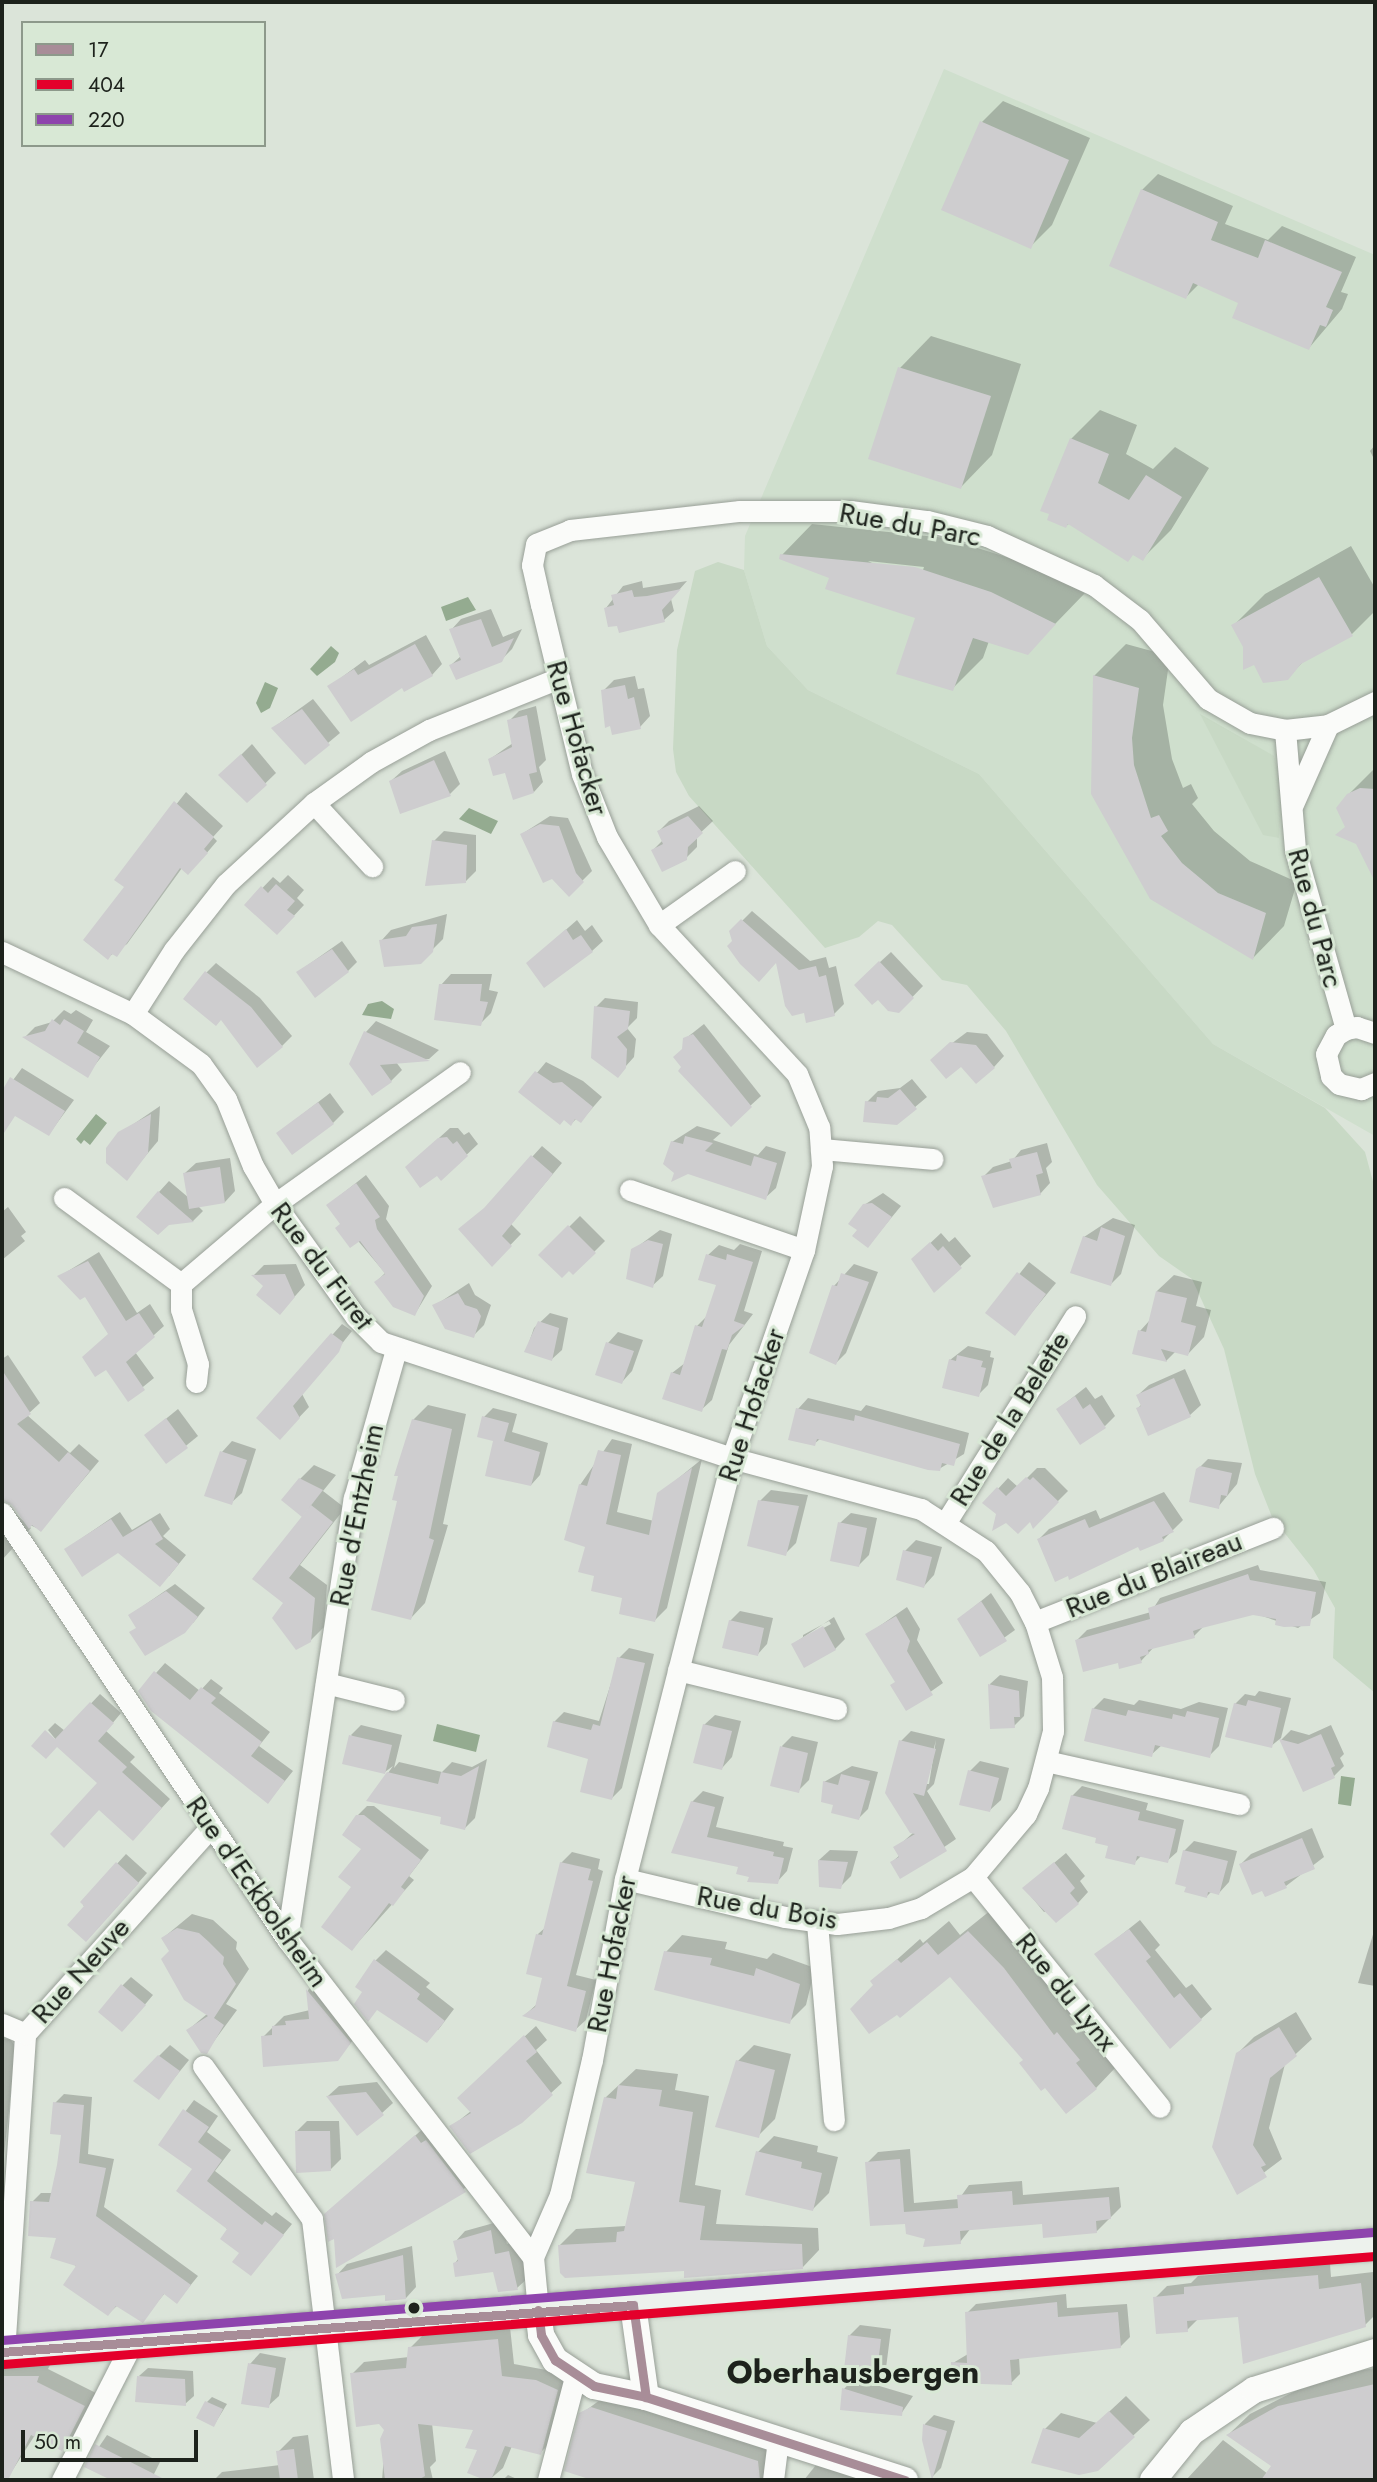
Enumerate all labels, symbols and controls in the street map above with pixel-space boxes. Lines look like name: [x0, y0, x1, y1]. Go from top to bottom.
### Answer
legend: [21, 21, 266, 147]
text: 17: [88, 35, 108, 65]
text: 404: [88, 70, 125, 100]
text: 220: [88, 105, 125, 135]
street label: Rue du Parc: [837, 496, 983, 554]
street label: Rue Hofacker: [539, 657, 615, 819]
street label: Rue du Parc: [1280, 845, 1350, 991]
street label: Rue du Furet: [263, 1196, 381, 1336]
street label: Rue Hofacker: [711, 1324, 793, 1486]
street label: Rue de la Belette: [943, 1326, 1077, 1512]
street label: Rue d'Entzheim: [323, 1421, 391, 1609]
street label: Rue du Blaireau: [1061, 1524, 1247, 1626]
street label: Rue d'Eckbolsheim: [179, 1790, 335, 1994]
street label: Rue Hofacker: [580, 1873, 644, 2035]
street label: Rue du Bois: [694, 1879, 840, 1937]
street label: Rue Neuve: [25, 1911, 137, 2031]
street label: Rue du Lynx: [1008, 1926, 1124, 2058]
unlabelled marker: [407, 2301, 421, 2315]
district label: Oberhausbergen: [727, 2353, 979, 2391]
scale bar: [24, 2416, 201, 2460]
text: 50 m: [34, 2427, 81, 2457]

